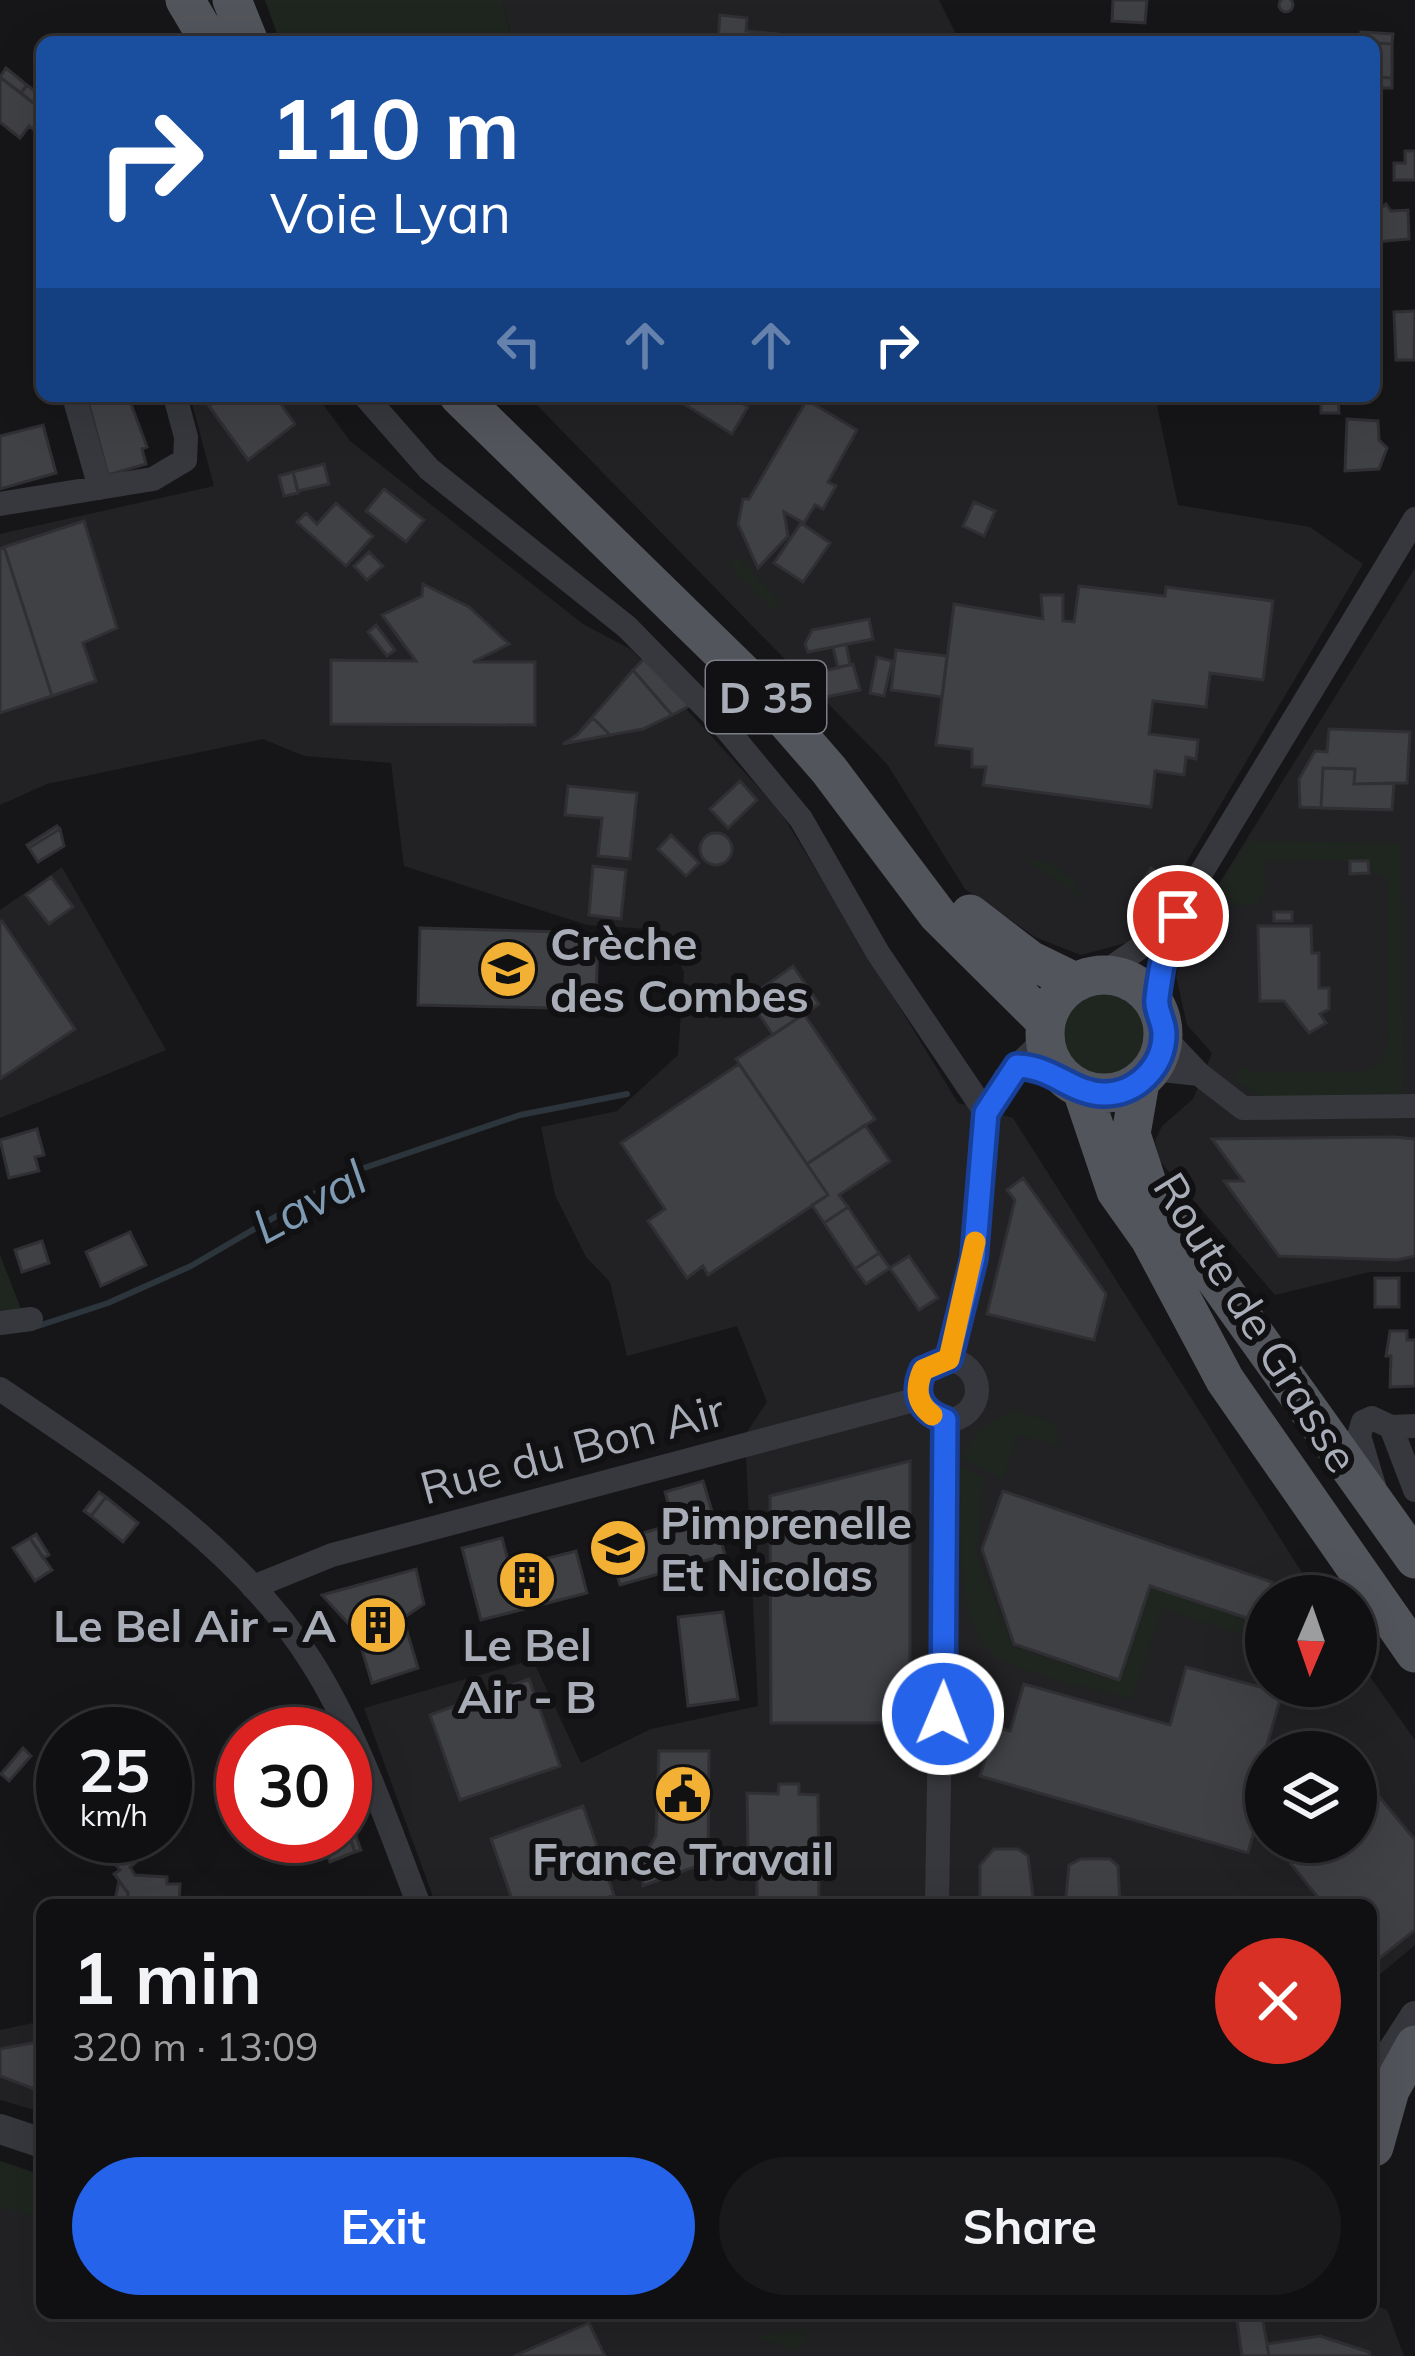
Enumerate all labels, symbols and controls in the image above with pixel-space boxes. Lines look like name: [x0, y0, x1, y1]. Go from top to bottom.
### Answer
text: 110 m: [270, 75, 520, 180]
icon: right: [72, 84, 228, 240]
text: Voie Lyan: [270, 179, 511, 247]
icon: left: [486, 312, 552, 378]
icon: ahead: [612, 312, 678, 378]
icon: ahead: [738, 312, 804, 378]
icon: right: [864, 312, 930, 378]
road number: D 35: [706, 661, 826, 733]
pin: [1127, 865, 1229, 967]
icon: arrive: [1145, 883, 1211, 949]
place label: Crèche des Combes: [550, 915, 809, 1023]
school or university icon: Crèche des Combes: [477, 938, 539, 1000]
water label: Laval: [242, 1146, 377, 1256]
street label: Route de Grasse: [1143, 1162, 1371, 1482]
street label: Rue du Bon Air: [414, 1380, 731, 1515]
place label: Pimprenelle Et Nicolas: [660, 1494, 912, 1602]
school or university icon: Pimprenelle Et Nicolas: [587, 1517, 649, 1579]
building icon: Le Bel Air - B: [496, 1549, 558, 1611]
north arrow: [1245, 1575, 1377, 1707]
map controls: [1245, 1575, 1377, 1863]
building icon: Le Bel Air - A: [347, 1594, 409, 1656]
place label: Le Bel Air - A: [53, 1597, 336, 1653]
place label: Le Bel Air - B: [458, 1616, 596, 1724]
position arrow: [880, 1651, 1006, 1777]
speed limit sign: 30: [216, 1707, 372, 1863]
button: layers: [1245, 1731, 1377, 1863]
text: 25: [78, 1732, 150, 1807]
public building icon: France Travail: [652, 1763, 714, 1825]
text: km/h: [80, 1796, 148, 1834]
place label: France Travail: [532, 1830, 834, 1886]
text: 1 min: [72, 1932, 262, 2022]
button: close: [1215, 1938, 1341, 2064]
text: 320 m · 13:09: [72, 2022, 318, 2071]
button: Exit: [72, 2157, 695, 2295]
button: Share: [719, 2157, 1341, 2295]

